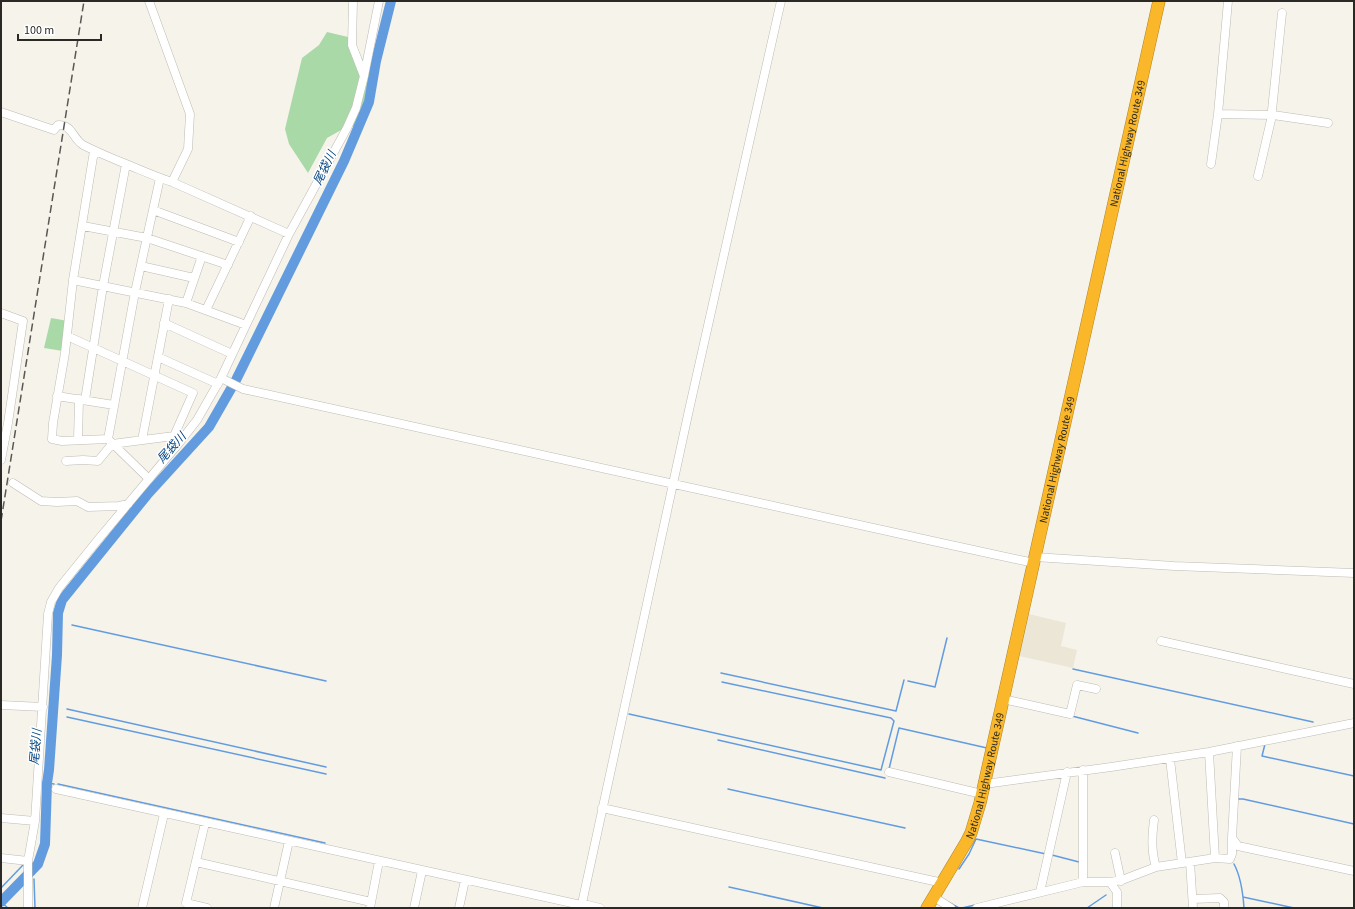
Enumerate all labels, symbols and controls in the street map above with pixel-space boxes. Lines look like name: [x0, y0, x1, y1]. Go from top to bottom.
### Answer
scale bar: [18, 16, 101, 42]
text: 100 m: [24, 22, 54, 39]
street label: National Highway Route 349: [1106, 79, 1149, 208]
water label: 尾袋川: [309, 146, 341, 188]
street label: National Highway Route 349: [1035, 395, 1078, 525]
water label: 尾袋川: [154, 427, 192, 467]
street label: National Highway Route 349: [962, 711, 1007, 841]
water label: 尾袋川: [26, 726, 46, 766]

